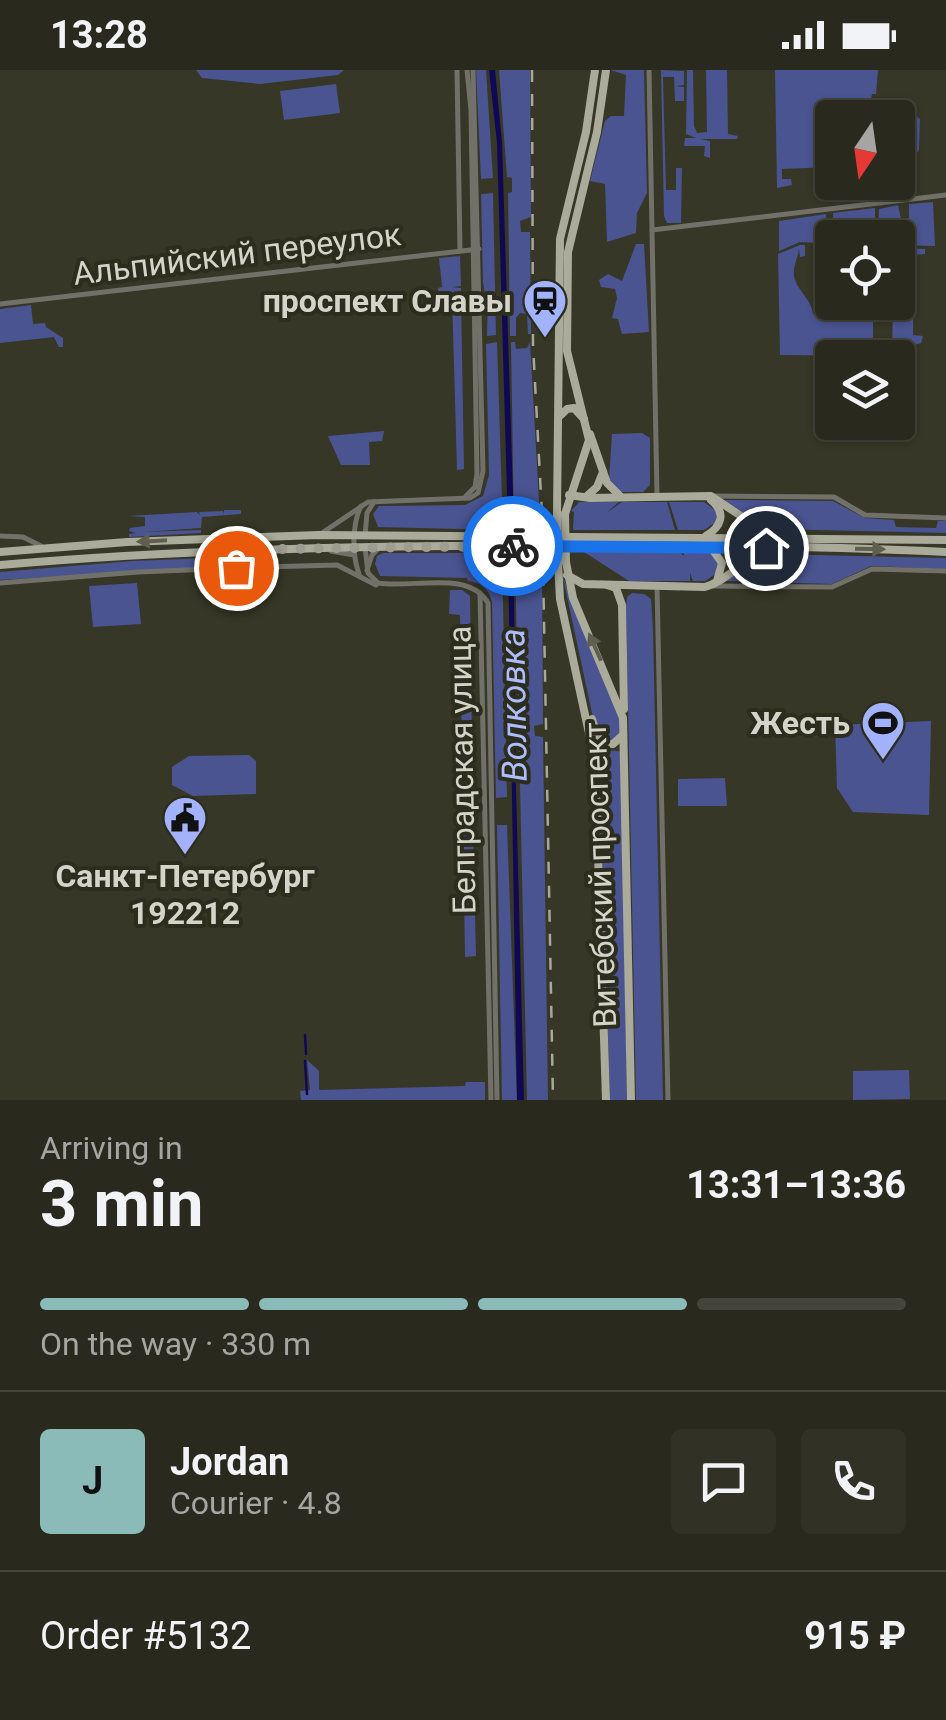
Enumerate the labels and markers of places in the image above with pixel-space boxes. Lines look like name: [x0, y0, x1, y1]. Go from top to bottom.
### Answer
station icon: проспект Славы: [522, 278, 568, 339]
place label: проспект Славы: [263, 282, 512, 320]
pin: [724, 506, 809, 591]
pin: [194, 526, 279, 611]
sports icon: Жесть: [860, 700, 906, 761]
place label: Жесть: [750, 704, 850, 742]
public building icon: Санкт-Петербург 192212: [162, 795, 208, 856]
place label: Санкт-Петербург 192212: [55, 857, 315, 932]

